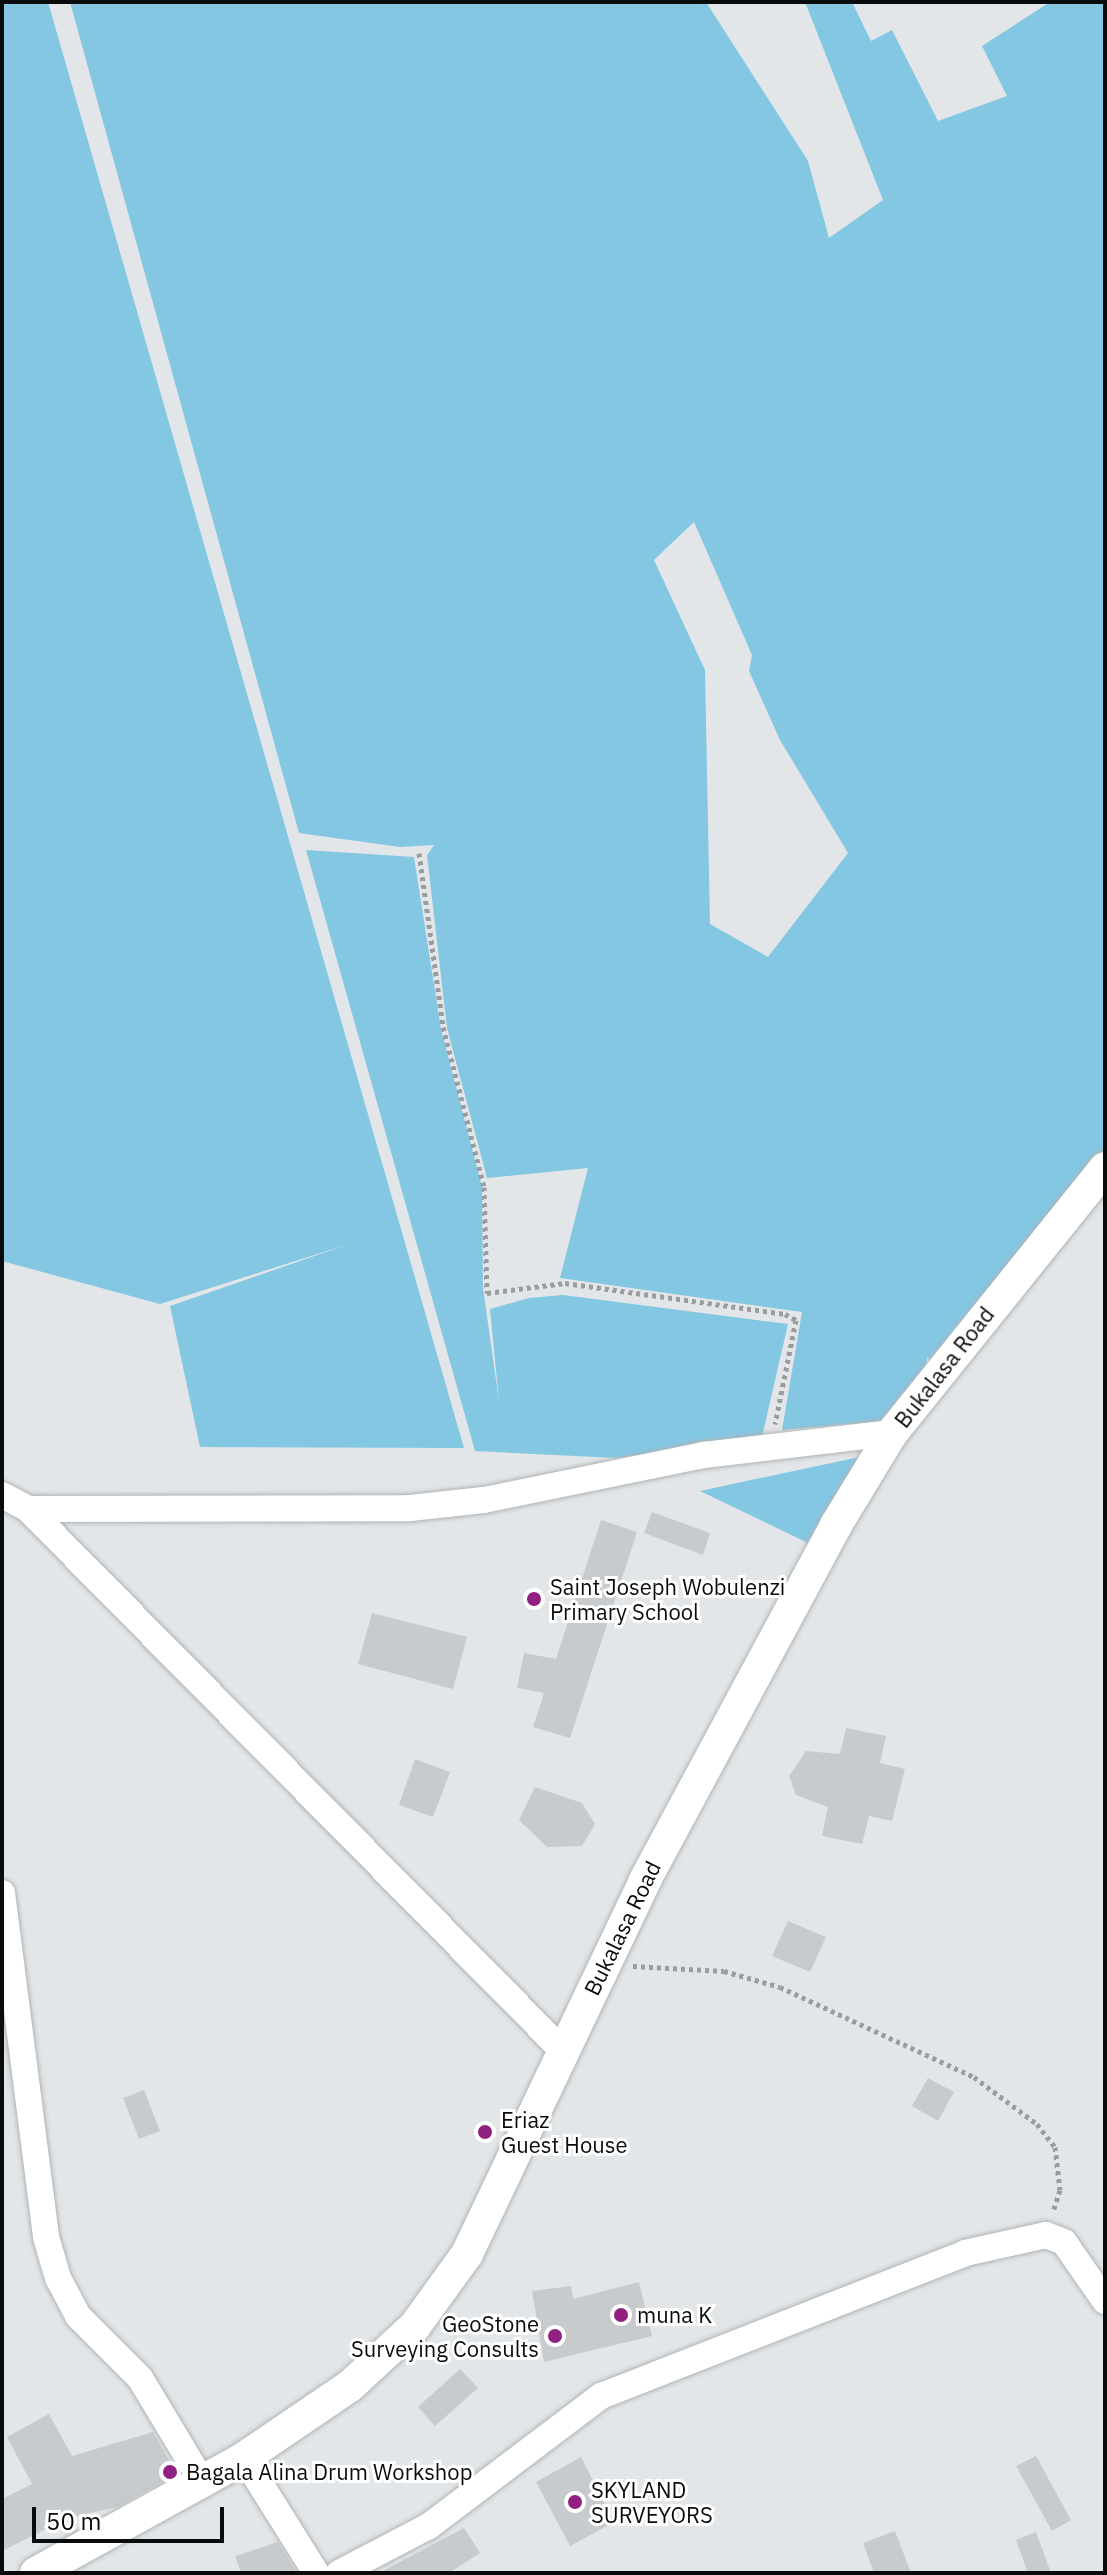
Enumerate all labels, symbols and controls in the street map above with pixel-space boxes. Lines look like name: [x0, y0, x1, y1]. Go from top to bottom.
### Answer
street label: Bukalasa Road: [889, 1301, 999, 1433]
place label: Saint Joseph Wobulenzi Primary School: [550, 1573, 785, 1624]
marker: Saint Joseph Wobulenzi Primary School: [525, 1590, 543, 1608]
street label: Bukalasa Road: [578, 1857, 666, 1999]
place label: Eriaz Guest House: [501, 2106, 627, 2158]
marker: Eriaz Guest House: [476, 2123, 494, 2141]
place label: muna K: [637, 2302, 712, 2328]
marker: muna K: [612, 2306, 630, 2324]
place label: GeoStone Surveying Consults: [351, 2310, 539, 2362]
marker: GeoStone Surveying Consults: [546, 2327, 564, 2345]
place label: Bagala Alina Drum Workshop: [186, 2459, 472, 2485]
marker: Bagala Alina Drum Workshop: [161, 2463, 179, 2481]
place label: SKYLAND SURVEYORS: [591, 2476, 713, 2528]
scale bar: [36, 2491, 228, 2541]
marker: SKYLAND SURVEYORS: [566, 2493, 584, 2511]
text: 50 m: [46, 2505, 101, 2537]

